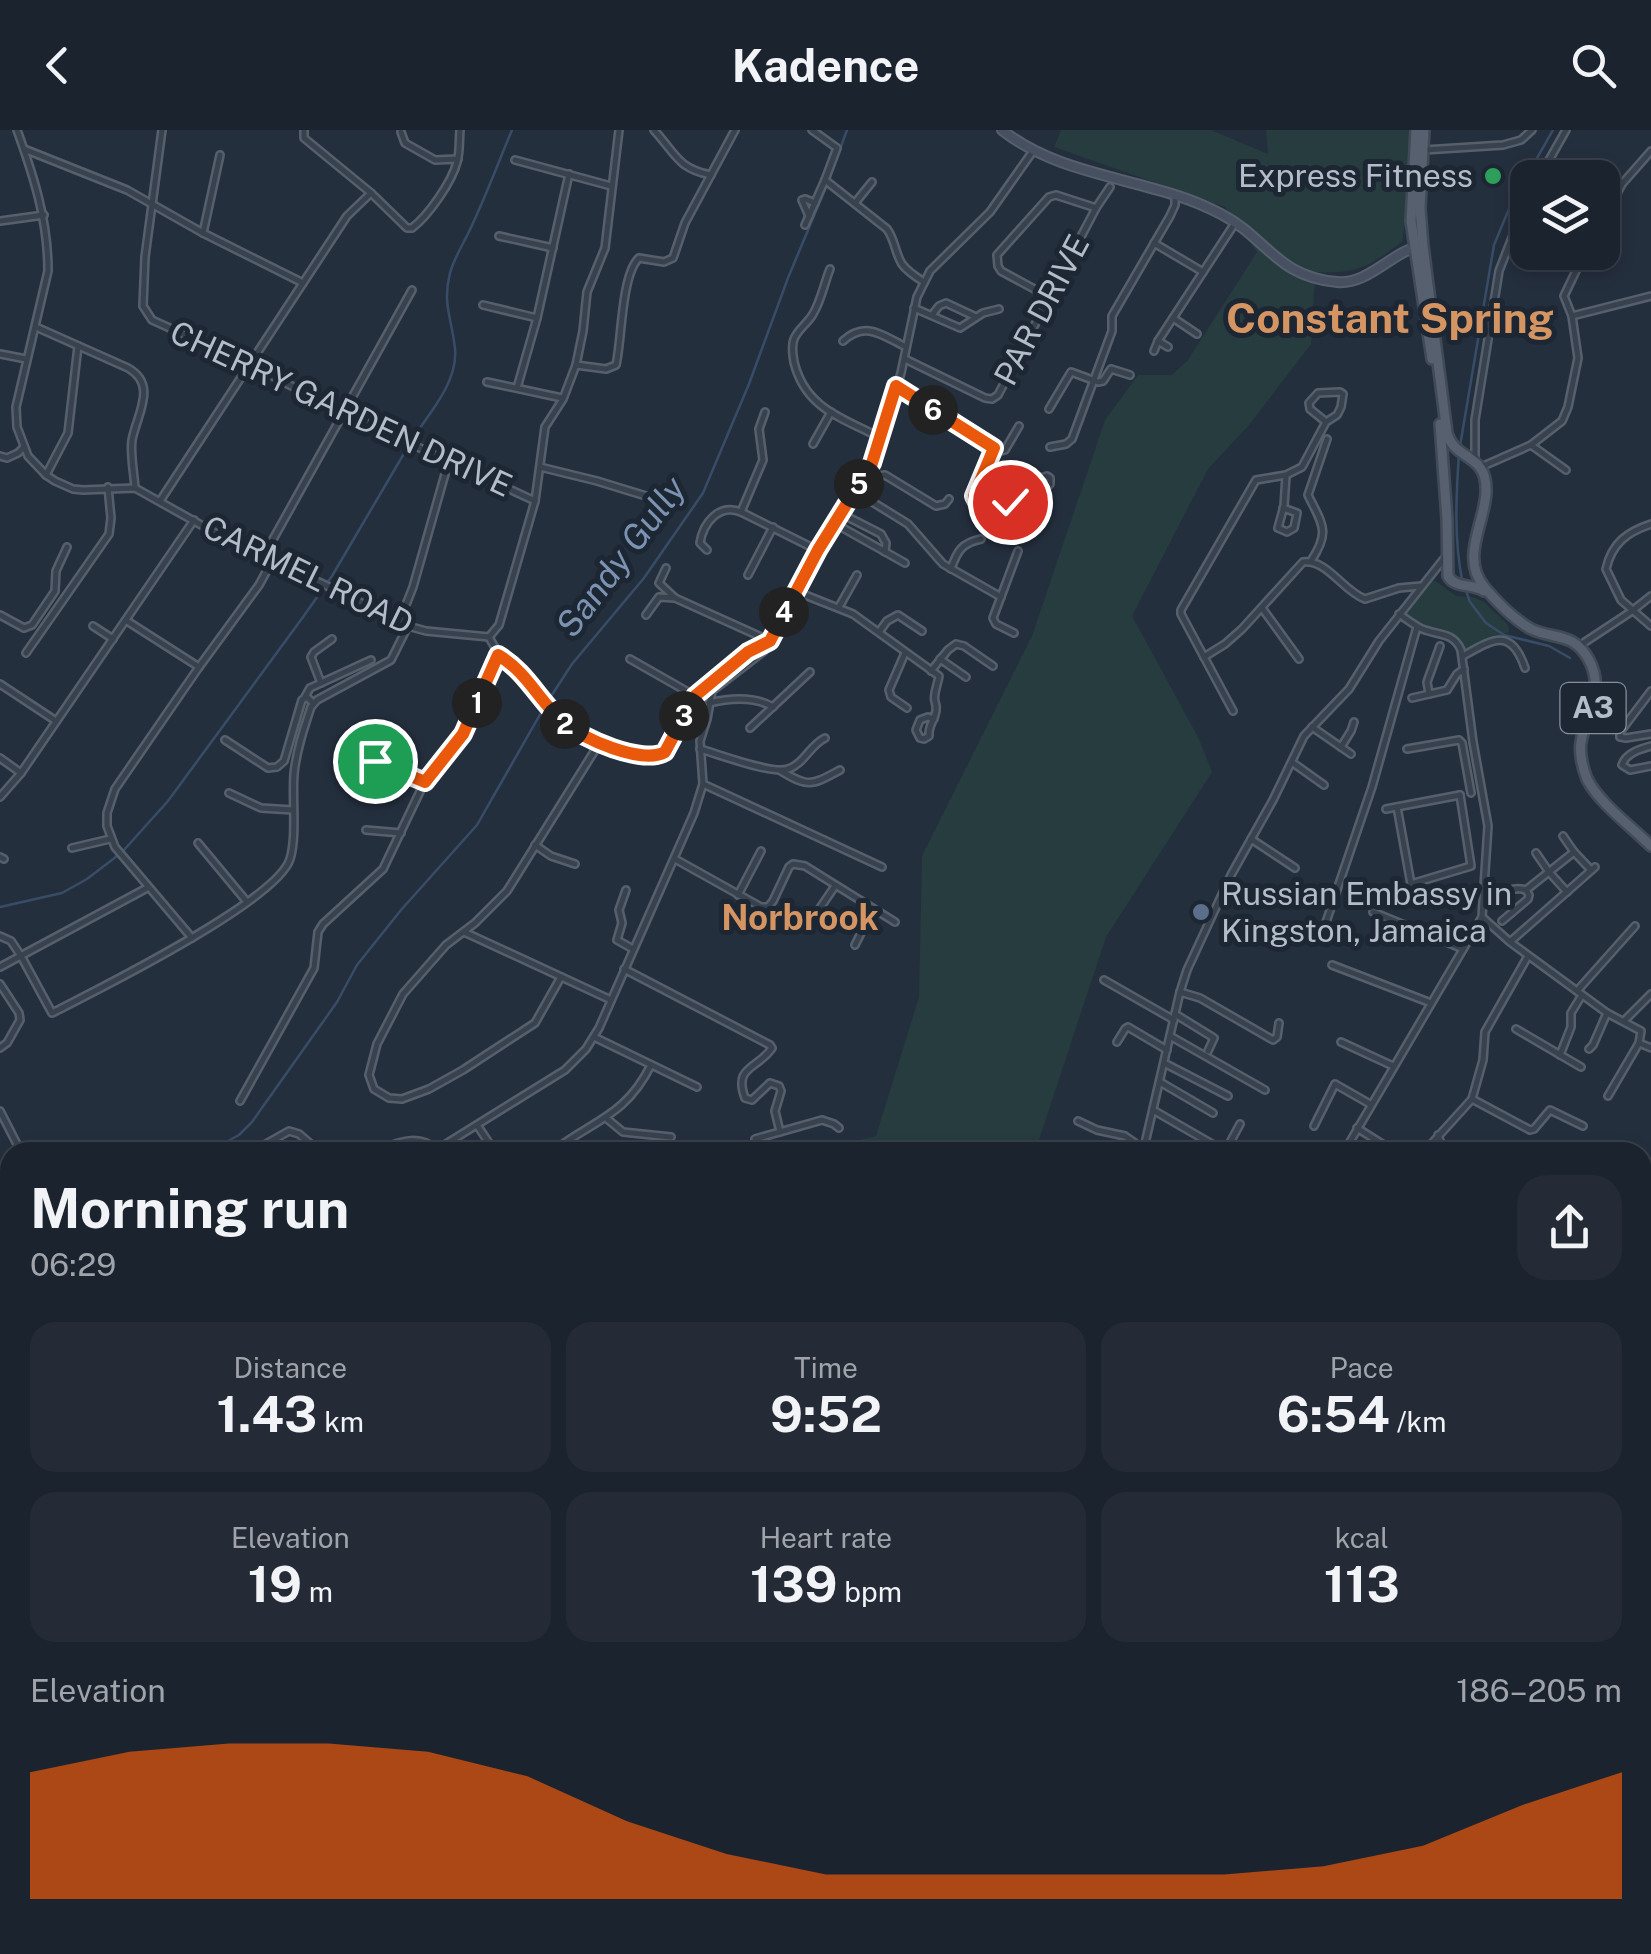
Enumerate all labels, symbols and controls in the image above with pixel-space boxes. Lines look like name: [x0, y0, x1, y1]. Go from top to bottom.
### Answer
icon: back: [30, 38, 85, 93]
icon: search: [1566, 38, 1621, 93]
text: Kadence: [732, 39, 919, 92]
place label: Express Fitness: [1238, 157, 1473, 194]
map controls: [1510, 160, 1620, 270]
button: layers: [1510, 160, 1620, 270]
marker: Express Fitness: [1482, 165, 1504, 187]
street label: PAR DRIVE: [987, 228, 1097, 391]
district label: Constant Spring: [1226, 293, 1554, 342]
street label: CHERRY GARDEN DRIVE: [164, 313, 518, 504]
pin: 6: [908, 385, 958, 435]
text: 6: [924, 393, 942, 426]
pin: 5: [834, 459, 884, 509]
pin: [968, 460, 1053, 545]
text: 5: [850, 467, 868, 500]
water label: Sandy Gully: [547, 468, 695, 645]
icon: check: [983, 475, 1038, 530]
street label: CARMEL ROAD: [197, 508, 419, 641]
pin: 4: [759, 587, 809, 637]
text: 4: [775, 595, 793, 628]
pin: 1: [452, 678, 502, 728]
road number: A3: [1560, 683, 1626, 733]
text: 1: [471, 686, 483, 719]
pin: 3: [659, 691, 709, 741]
pin: 2: [540, 699, 590, 749]
text: 3: [675, 699, 693, 732]
text: 2: [556, 707, 574, 740]
pin: [333, 719, 418, 804]
icon: arrive: [348, 734, 403, 789]
place label: Russian Embassy in Kingston, Jamaica: [1221, 875, 1512, 949]
district label: Norbrook: [721, 897, 879, 938]
marker: Russian Embassy in Kingston, Jamaica: [1190, 901, 1212, 923]
button: share: [1517, 1175, 1622, 1280]
text: Morning run: [30, 1176, 349, 1240]
text: 06:29: [30, 1246, 116, 1283]
text: Distance: [234, 1351, 347, 1384]
text: Time: [794, 1351, 858, 1384]
text: Pace: [1330, 1351, 1394, 1384]
text: 1.43: [217, 1384, 317, 1443]
text: 9:52: [770, 1384, 882, 1443]
text: 6:54: [1277, 1384, 1390, 1443]
text: km: [317, 1405, 364, 1438]
text: /km: [1390, 1405, 1446, 1438]
text: Elevation: [231, 1521, 350, 1554]
text: Heart rate: [760, 1521, 892, 1554]
text: kcal: [1335, 1521, 1389, 1554]
text: 19: [248, 1554, 302, 1613]
text: 139: [750, 1554, 838, 1613]
text: 113: [1324, 1554, 1400, 1613]
text: m: [302, 1575, 333, 1608]
text: bpm: [838, 1575, 902, 1608]
text: Elevation: [30, 1672, 166, 1709]
text: 186–205 m: [1456, 1672, 1622, 1709]

